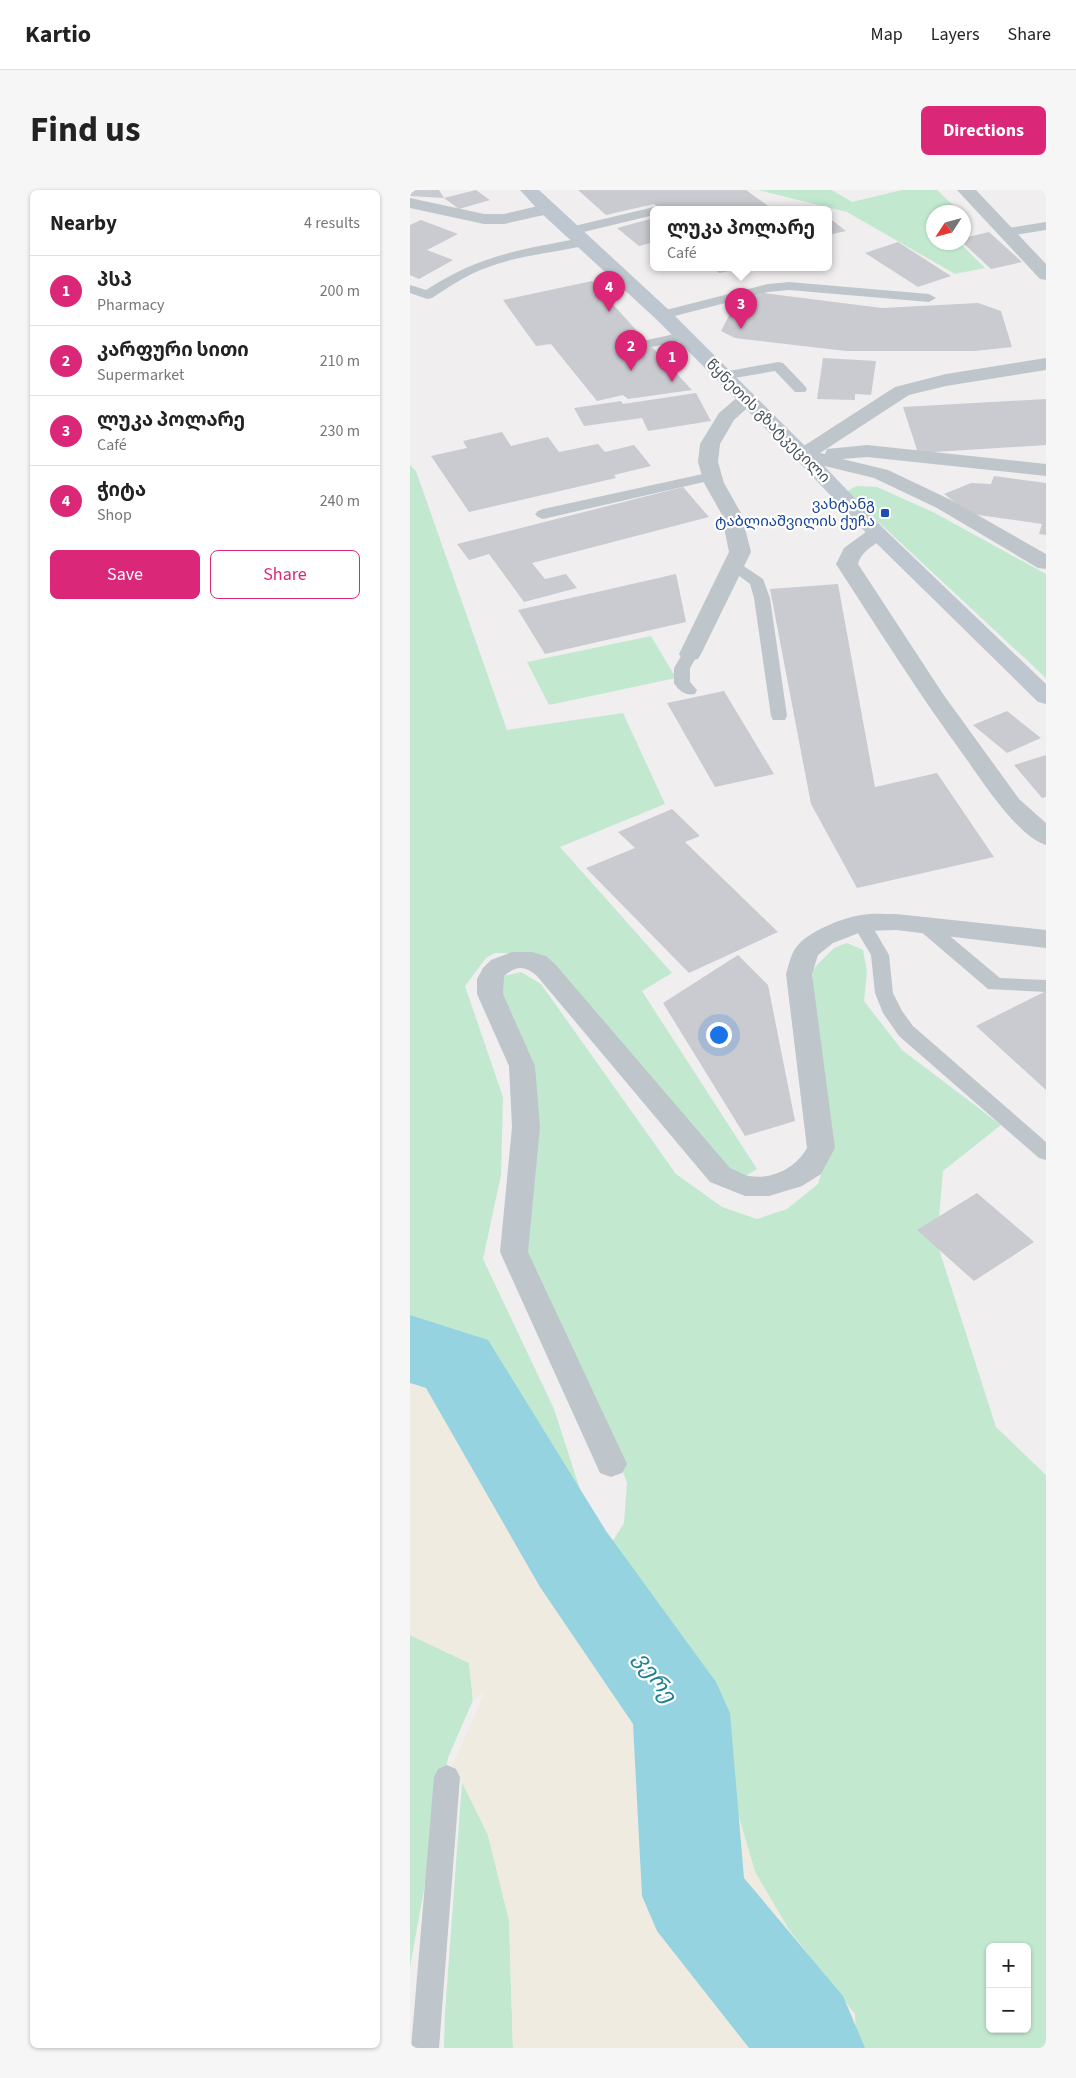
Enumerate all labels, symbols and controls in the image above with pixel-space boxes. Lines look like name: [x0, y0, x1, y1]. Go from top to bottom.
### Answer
text: Kartio: [25, 17, 91, 52]
text: Map: [871, 22, 903, 47]
text: Layers: [931, 22, 980, 47]
text: Share: [1008, 22, 1051, 47]
text: Find us: [30, 105, 140, 155]
button: Directions: [921, 106, 1046, 155]
north arrow: [926, 205, 971, 250]
popup: [650, 206, 832, 271]
text: Nearby: [50, 208, 117, 238]
text: 4 results: [304, 212, 360, 234]
text: ლუკა პოლარე: [667, 215, 815, 242]
text: Café: [667, 242, 697, 264]
text: პსპ: [97, 267, 132, 294]
pin: 4: [593, 271, 625, 312]
text: 1: [62, 280, 70, 302]
text: 200 m: [320, 280, 360, 302]
pin: 3: [725, 288, 757, 329]
text: Pharmacy: [97, 294, 165, 316]
pin: 2: [615, 330, 647, 371]
text: კარფური სითი: [97, 337, 249, 364]
pin: 1: [656, 341, 688, 382]
text: 2: [62, 350, 70, 372]
text: 210 m: [320, 350, 360, 372]
street label: წყნეთის გზატკეცილი: [701, 354, 835, 488]
text: Supermarket: [97, 364, 184, 386]
text: ლუკა პოლარე: [97, 407, 245, 434]
text: 3: [62, 420, 70, 442]
text: 230 m: [320, 420, 360, 442]
text: Café: [97, 434, 127, 456]
text: ჭიტა: [97, 477, 146, 504]
text: 4: [62, 490, 70, 512]
text: 240 m: [320, 490, 360, 512]
place label: ვახტანგ ტაბლიაშვილის ქუჩა: [715, 494, 875, 532]
text: Shop: [97, 504, 132, 526]
marker: ვახტანგ ტაბლიაშვილის ქუჩა: [879, 507, 891, 519]
button: Save: [50, 550, 200, 599]
button: Share: [210, 550, 360, 599]
your location: [706, 1022, 732, 1048]
water label: ვერე: [626, 1645, 685, 1710]
map controls: [986, 1943, 1031, 2033]
button: +: [986, 1943, 1031, 1988]
button: −: [986, 1988, 1031, 2033]

